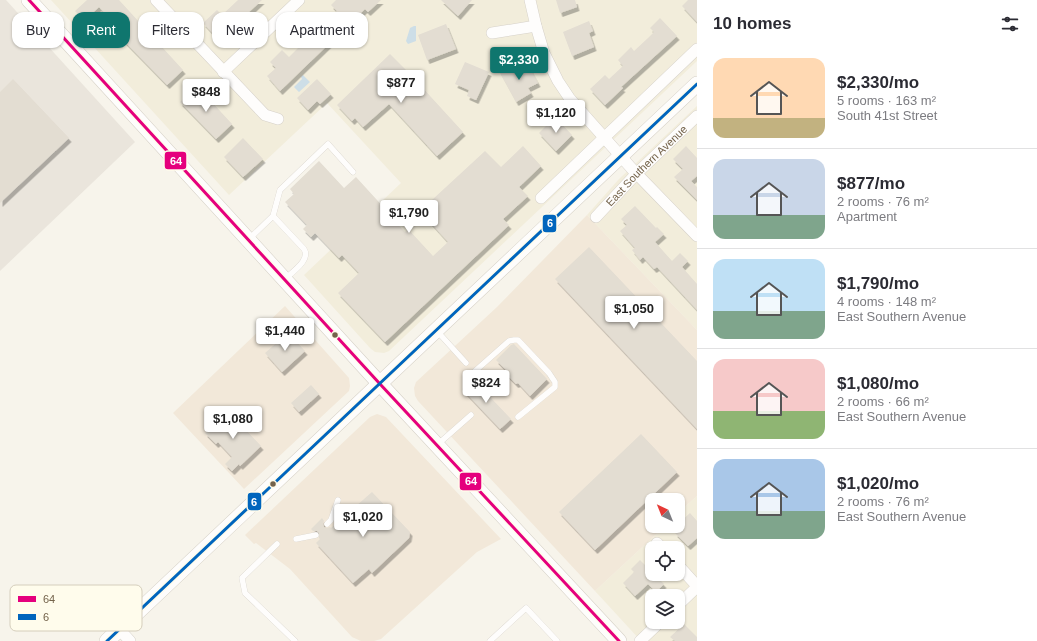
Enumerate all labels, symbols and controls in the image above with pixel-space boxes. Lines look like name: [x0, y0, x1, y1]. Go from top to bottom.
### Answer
chip: Buy: [12, 12, 64, 48]
chip: Rent: [72, 12, 130, 48]
chip: Filters: [138, 12, 204, 48]
chip: New: [212, 12, 268, 48]
chip: Apartment: [276, 12, 368, 48]
icon: filters: [999, 13, 1021, 35]
text: 10 homes: [713, 14, 791, 33]
pin: $2,330: [486, 47, 552, 81]
text: $2,330: [499, 52, 539, 67]
pin: $877: [377, 70, 425, 104]
text: $2,330/mo: [837, 73, 919, 92]
icon: home: [745, 74, 793, 122]
text: $877: [387, 75, 415, 90]
pin: $848: [182, 79, 230, 113]
text: $848: [192, 84, 220, 99]
text: 5 rooms · 163 m²: [837, 93, 936, 108]
pin: $1,120: [523, 100, 589, 134]
text: $1,120: [536, 105, 576, 120]
text: South 41st Street: [837, 108, 937, 123]
street label: East Southern Avenue: [603, 123, 689, 208]
line badge: 64: [164, 151, 187, 170]
text: 64: [170, 155, 183, 167]
text: $877/mo: [837, 174, 905, 193]
icon: home: [745, 175, 793, 223]
text: 2 rooms · 76 m²: [837, 194, 929, 209]
pin: $1,790: [376, 200, 442, 234]
text: $1,790: [389, 205, 429, 220]
text: Apartment: [837, 209, 897, 224]
line badge: 6: [542, 214, 557, 233]
text: 6: [547, 217, 553, 229]
text: $1,790/mo: [837, 274, 919, 293]
icon: home: [745, 275, 793, 323]
text: 4 rooms · 148 m²: [837, 294, 936, 309]
pin: $1,050: [601, 296, 667, 330]
text: $1,050: [614, 301, 654, 316]
text: East Southern Avenue: [837, 309, 966, 324]
pin: $1,440: [252, 318, 318, 352]
text: $1,440: [265, 323, 305, 338]
unlabelled marker: [330, 330, 340, 340]
pin: $824: [462, 370, 510, 404]
text: $1,080/mo: [837, 374, 919, 393]
text: $824: [472, 375, 500, 390]
icon: home: [745, 375, 793, 423]
text: 2 rooms · 66 m²: [837, 394, 929, 409]
pin: $1,080: [200, 406, 266, 440]
text: East Southern Avenue: [837, 409, 966, 424]
text: $1,080: [213, 411, 253, 426]
line badge: 64: [459, 472, 482, 491]
text: $1,020/mo: [837, 474, 919, 493]
text: 64: [465, 475, 478, 487]
icon: home: [745, 475, 793, 523]
unlabelled marker: [268, 479, 278, 489]
line badge: 6: [247, 492, 262, 511]
north arrow: [645, 493, 685, 533]
map controls: [645, 493, 685, 629]
text: 2 rooms · 76 m²: [837, 494, 929, 509]
text: 6: [251, 496, 257, 508]
pin: $1,020: [330, 504, 396, 538]
text: $1,020: [343, 509, 383, 524]
text: East Southern Avenue: [837, 509, 966, 524]
button: locate: [645, 541, 685, 581]
legend: [10, 585, 142, 631]
button: layers: [645, 589, 685, 629]
text: 64: [43, 593, 55, 605]
text: 6: [43, 611, 49, 623]

